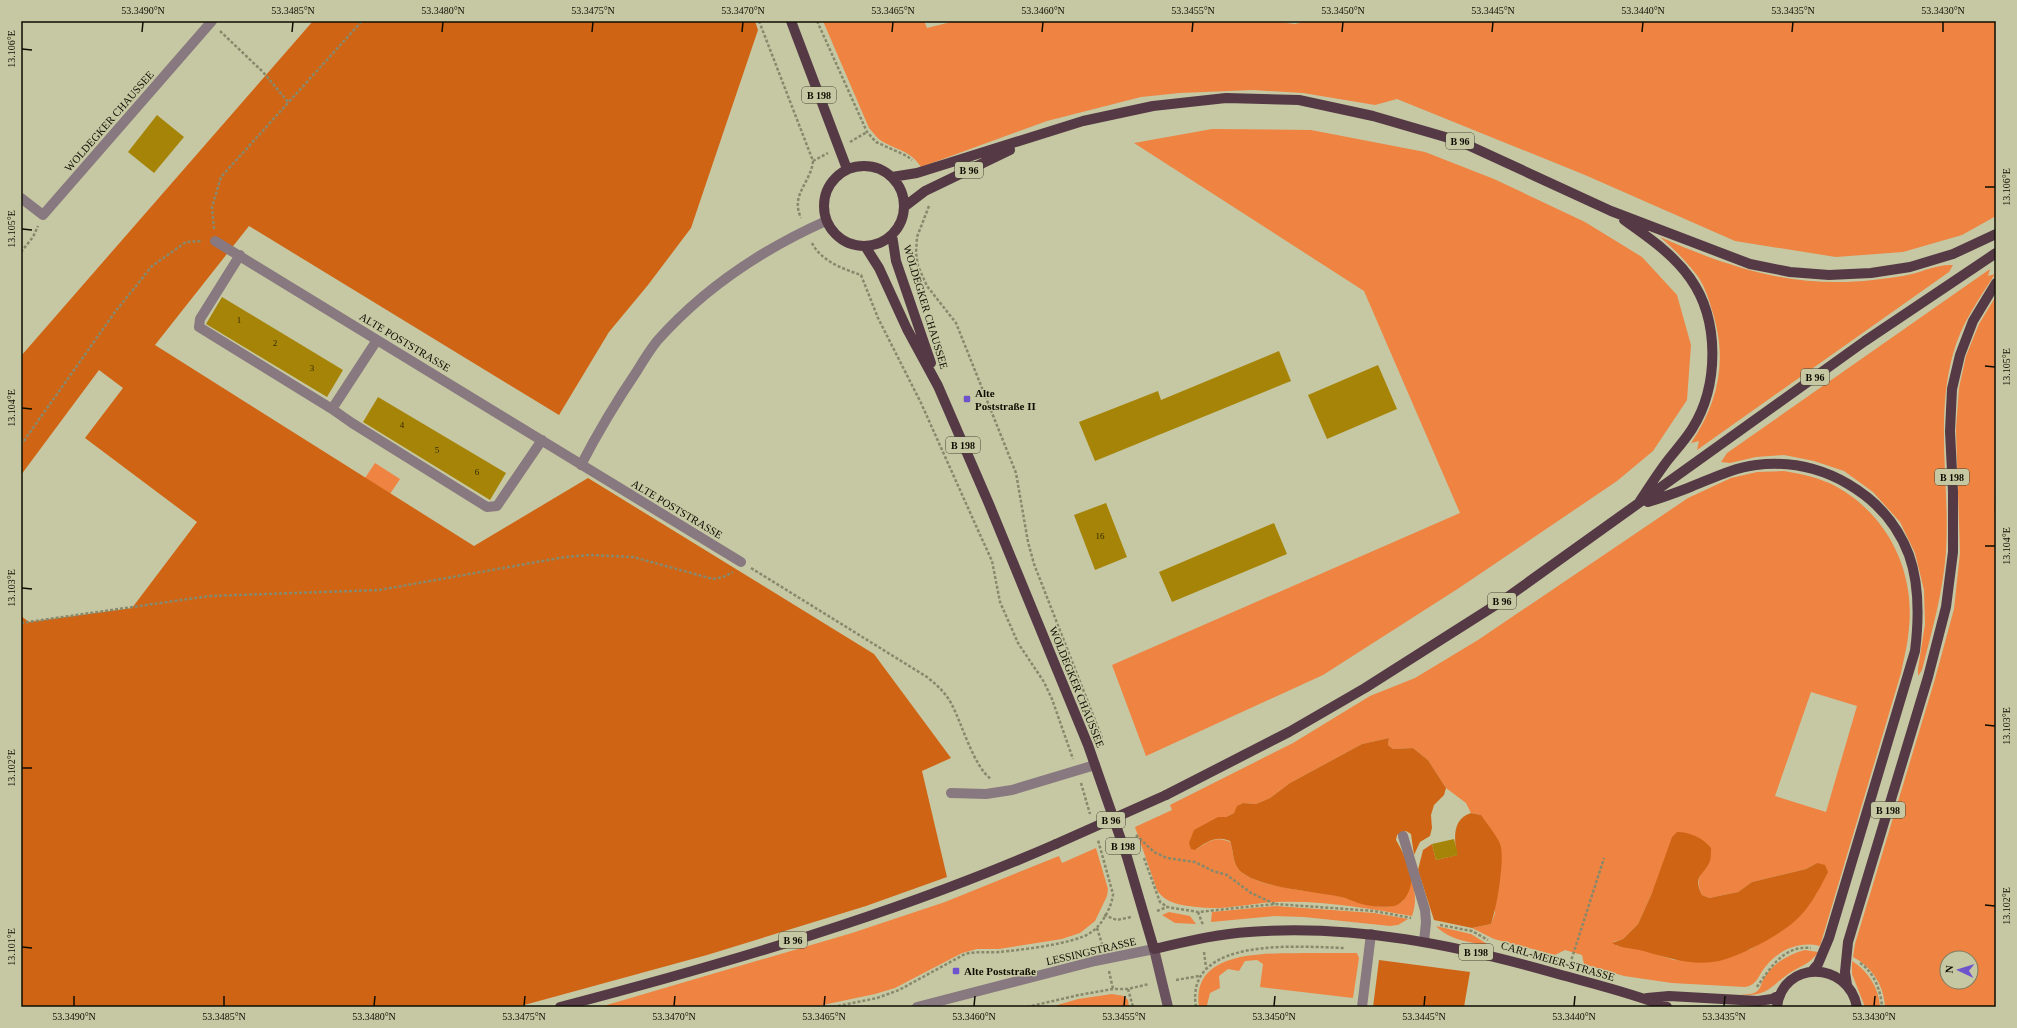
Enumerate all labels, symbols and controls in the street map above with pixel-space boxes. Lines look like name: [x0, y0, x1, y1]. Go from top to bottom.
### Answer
text: 53.3490°N: [121, 5, 165, 16]
text: 53.3485°N: [271, 5, 315, 16]
text: 53.3480°N: [421, 5, 465, 16]
text: 53.3475°N: [571, 5, 615, 16]
text: 53.3470°N: [721, 5, 765, 16]
text: 53.3465°N: [871, 5, 915, 16]
text: 53.3460°N: [1021, 5, 1065, 16]
text: 53.3455°N: [1171, 5, 1215, 16]
text: 53.3450°N: [1321, 5, 1365, 16]
text: 53.3445°N: [1471, 5, 1515, 16]
text: 53.3440°N: [1621, 5, 1665, 16]
text: 53.3435°N: [1771, 5, 1815, 16]
text: 53.3430°N: [1921, 5, 1965, 16]
text: 13.106°E: [6, 30, 17, 68]
street label: WOLDEGKER CHAUSSEE: [62, 68, 156, 174]
road number: B 198: [802, 87, 836, 103]
road number: B 96: [1446, 133, 1474, 149]
road number: B 96: [955, 162, 983, 178]
text: 13.106°E: [2001, 168, 2012, 206]
text: 13.105°E: [6, 210, 17, 248]
street label: WOLDEGKER CHAUSSEE: [901, 243, 951, 371]
street label: ALTE POSTSTRASSE: [357, 310, 453, 374]
house number: 1: [237, 315, 241, 325]
house number: 2: [273, 338, 277, 348]
text: 13.105°E: [2001, 348, 2012, 386]
house number: 3: [310, 363, 315, 373]
road number: B 96: [1801, 369, 1829, 385]
place label: Alte Poststraße II: [975, 387, 1036, 412]
text: 13.104°E: [6, 389, 17, 427]
marker: Alte Poststraße II: [962, 394, 972, 404]
house number: 4: [400, 420, 405, 430]
road number: B 198: [946, 437, 980, 453]
house number: 5: [435, 445, 440, 455]
house number: 6: [475, 467, 480, 477]
road number: B 198: [1935, 469, 1969, 485]
street label: ALTE POSTSTRASSE: [629, 477, 725, 541]
text: 13.104°E: [2001, 527, 2012, 565]
house number: 16: [1096, 531, 1105, 541]
text: 13.103°E: [6, 569, 17, 607]
road number: B 96: [1488, 593, 1516, 609]
street label: WOLDEGKER CHAUSSEE: [1047, 625, 1107, 749]
text: 13.103°E: [2001, 707, 2012, 745]
text: 13.102°E: [6, 749, 17, 787]
road number: B 198: [1871, 802, 1905, 818]
road number: B 96: [1097, 812, 1125, 828]
road number: B 198: [1106, 838, 1140, 854]
text: 13.102°E: [2001, 887, 2012, 925]
text: 13.101°E: [6, 928, 17, 966]
road number: B 96: [779, 932, 807, 948]
street label: LESSINGSTRASSE: [1045, 935, 1138, 967]
street label: CARL-MEIER-STRASSE: [1500, 939, 1617, 983]
road number: B 198: [1459, 944, 1493, 960]
north arrow: [1939, 950, 1979, 990]
place label: Alte Poststraße: [964, 965, 1036, 977]
text: N: [1943, 965, 1955, 974]
marker: Alte Poststraße: [951, 966, 961, 976]
text: 53.3490°N: [52, 1011, 96, 1022]
text: 53.3485°N: [202, 1011, 246, 1022]
text: 53.3480°N: [352, 1011, 396, 1022]
text: 53.3475°N: [502, 1011, 546, 1022]
text: 53.3470°N: [652, 1011, 696, 1022]
text: 53.3465°N: [802, 1011, 846, 1022]
text: 53.3460°N: [952, 1011, 996, 1022]
text: 53.3455°N: [1102, 1011, 1146, 1022]
text: 53.3450°N: [1252, 1011, 1296, 1022]
text: 53.3445°N: [1402, 1011, 1446, 1022]
text: 53.3440°N: [1552, 1011, 1596, 1022]
text: 53.3435°N: [1702, 1011, 1746, 1022]
text: 53.3430°N: [1852, 1011, 1896, 1022]

